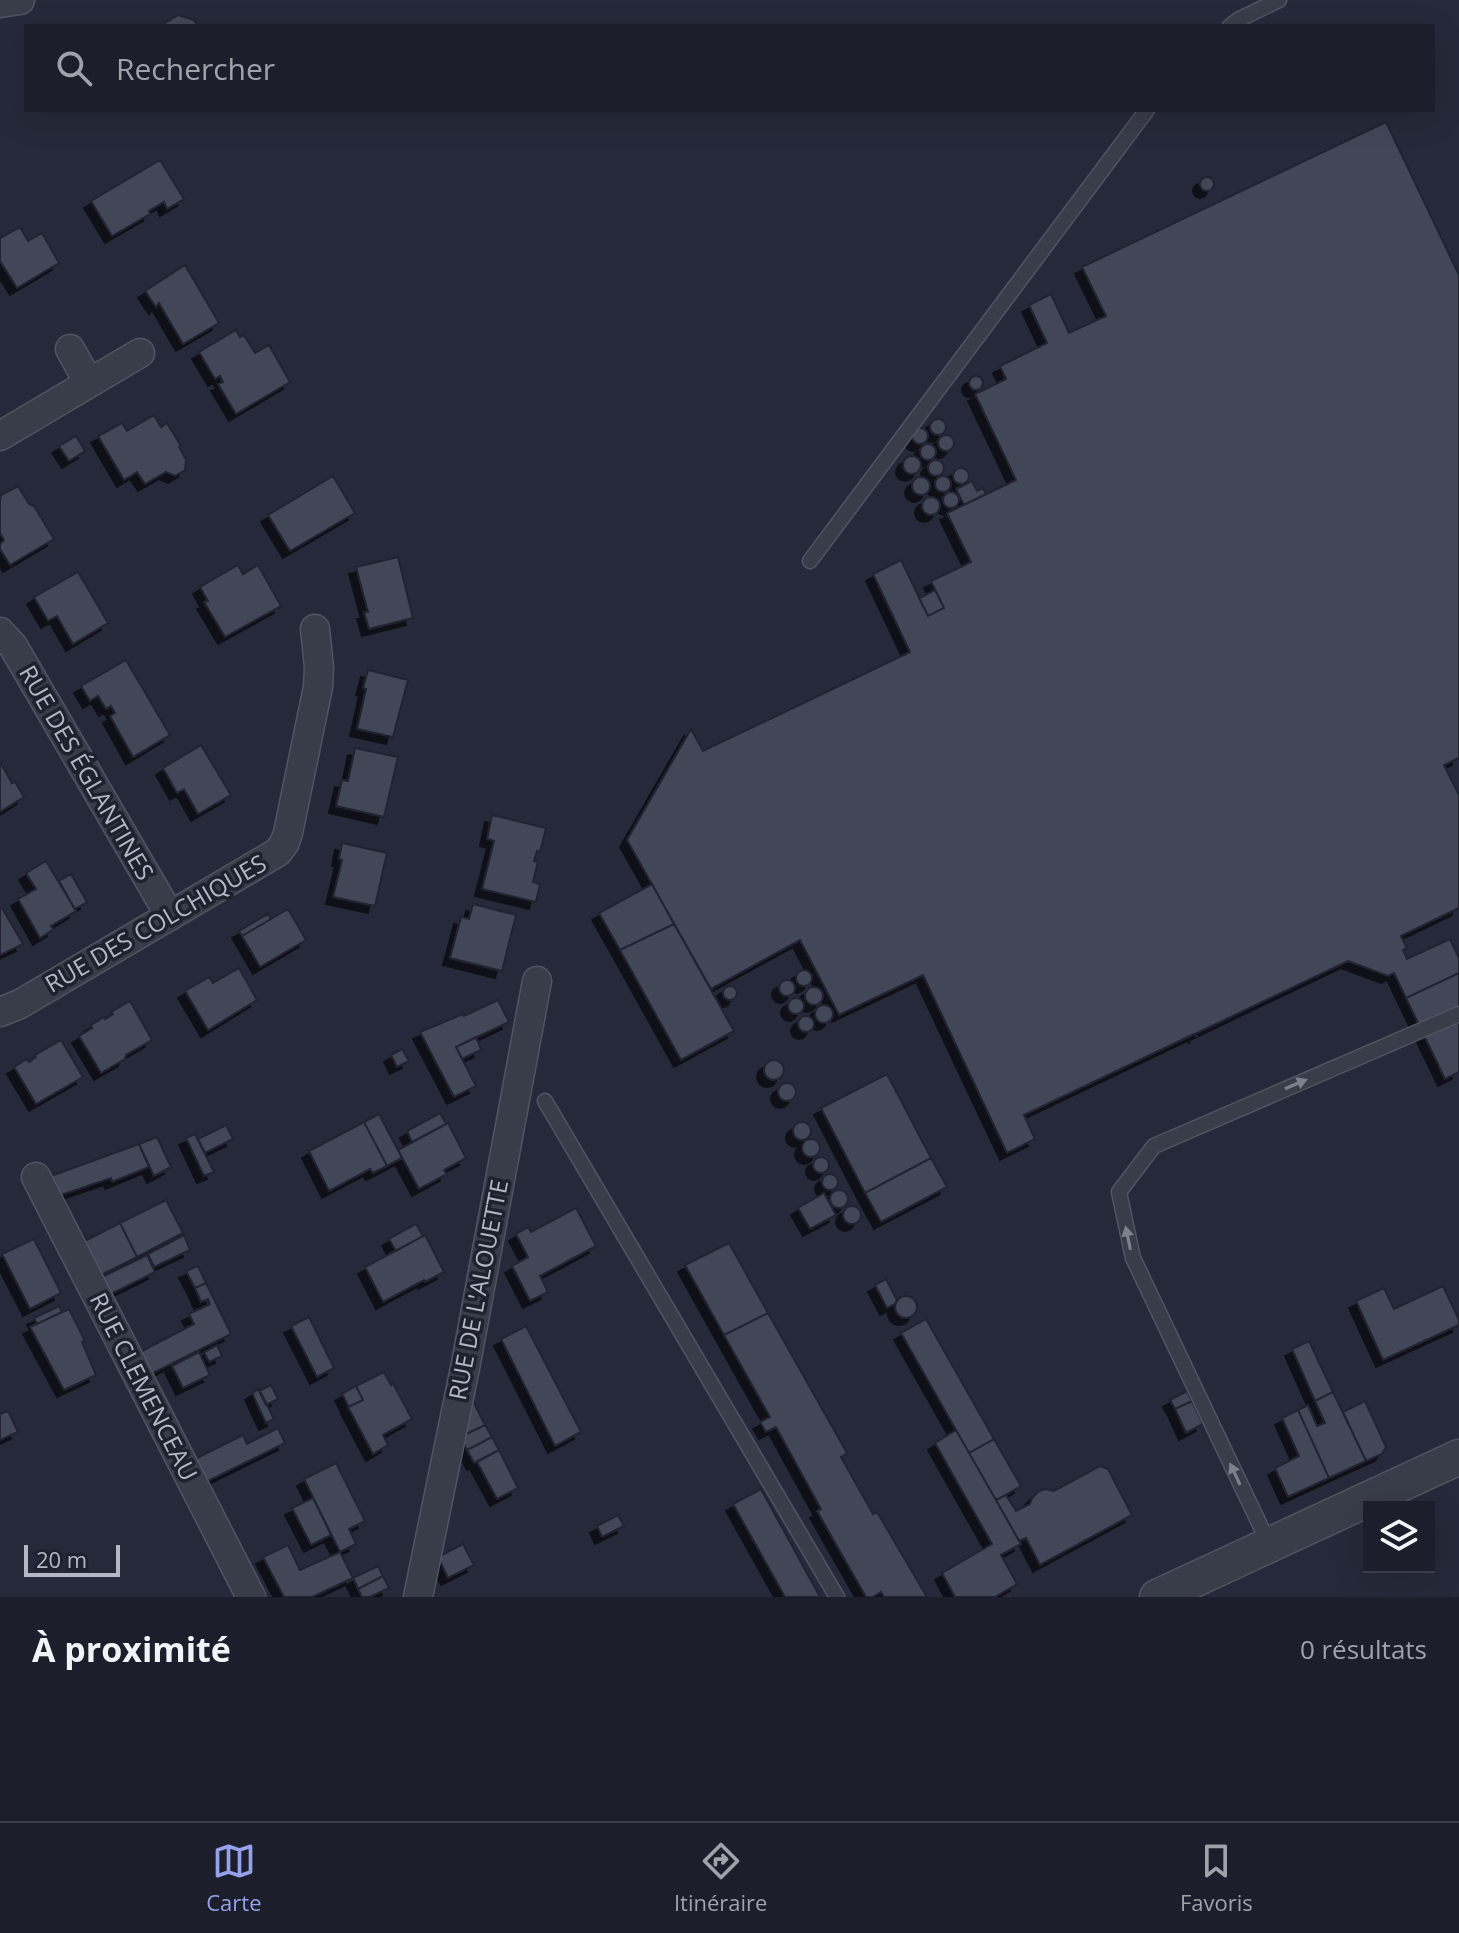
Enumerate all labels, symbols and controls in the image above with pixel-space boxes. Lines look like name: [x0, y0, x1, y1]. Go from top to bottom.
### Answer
search box: [24, 24, 1435, 112]
icon: search: [52, 46, 96, 90]
text: Rechercher: [116, 48, 275, 89]
street label: RUE DES ÉGLANTINES: [12, 659, 162, 886]
street label: RUE DES COLCHIQUES: [39, 846, 272, 1000]
one-way arrow: [1284, 1078, 1308, 1091]
street label: RUE DE L'ALOUETTE: [440, 1177, 515, 1403]
one-way arrow: [1121, 1225, 1134, 1250]
street label: RUE CLEMENCEAU: [83, 1287, 206, 1486]
one-way arrow: [1228, 1463, 1242, 1486]
map controls: [1363, 1501, 1435, 1573]
button: layers: [1363, 1501, 1435, 1573]
scale bar: [24, 1541, 120, 1577]
text: 20 m: [36, 1544, 87, 1574]
text: À proximité: [32, 1626, 231, 1672]
text: 0 résultats: [1300, 1631, 1427, 1667]
tab: Carte: [206, 1839, 262, 1917]
tab: Itinéraire: [674, 1839, 767, 1917]
tab: Favoris: [1180, 1839, 1253, 1917]

